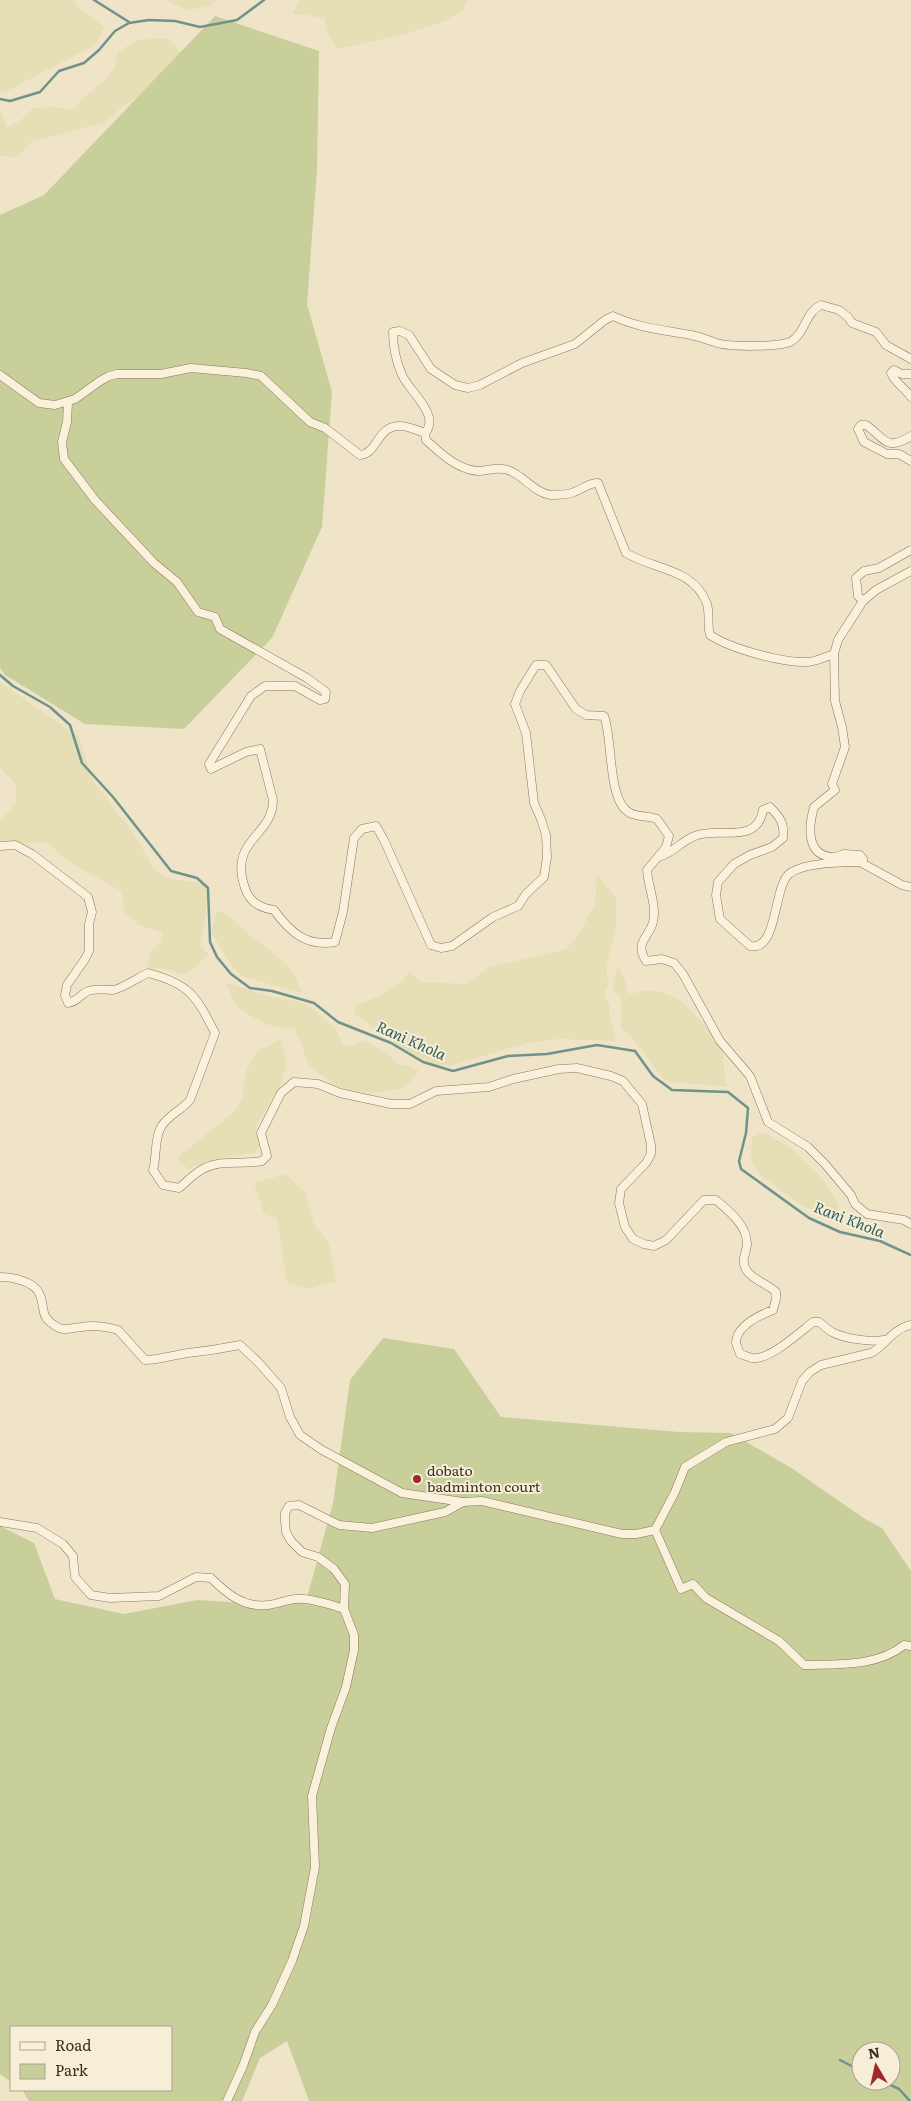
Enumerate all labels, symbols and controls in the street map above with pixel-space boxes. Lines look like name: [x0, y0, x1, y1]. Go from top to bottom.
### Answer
water label: Rani Khola: [373, 1014, 451, 1065]
water label: Rani Khola: [811, 1195, 889, 1243]
place label: dobato badminton court: [427, 1460, 541, 1496]
marker: dobato badminton court: [411, 1473, 423, 1485]
legend: [10, 2026, 172, 2091]
text: Road: [55, 2033, 91, 2056]
north arrow: [851, 2041, 901, 2091]
text: N: [866, 2041, 881, 2063]
text: Park: [55, 2058, 89, 2081]

